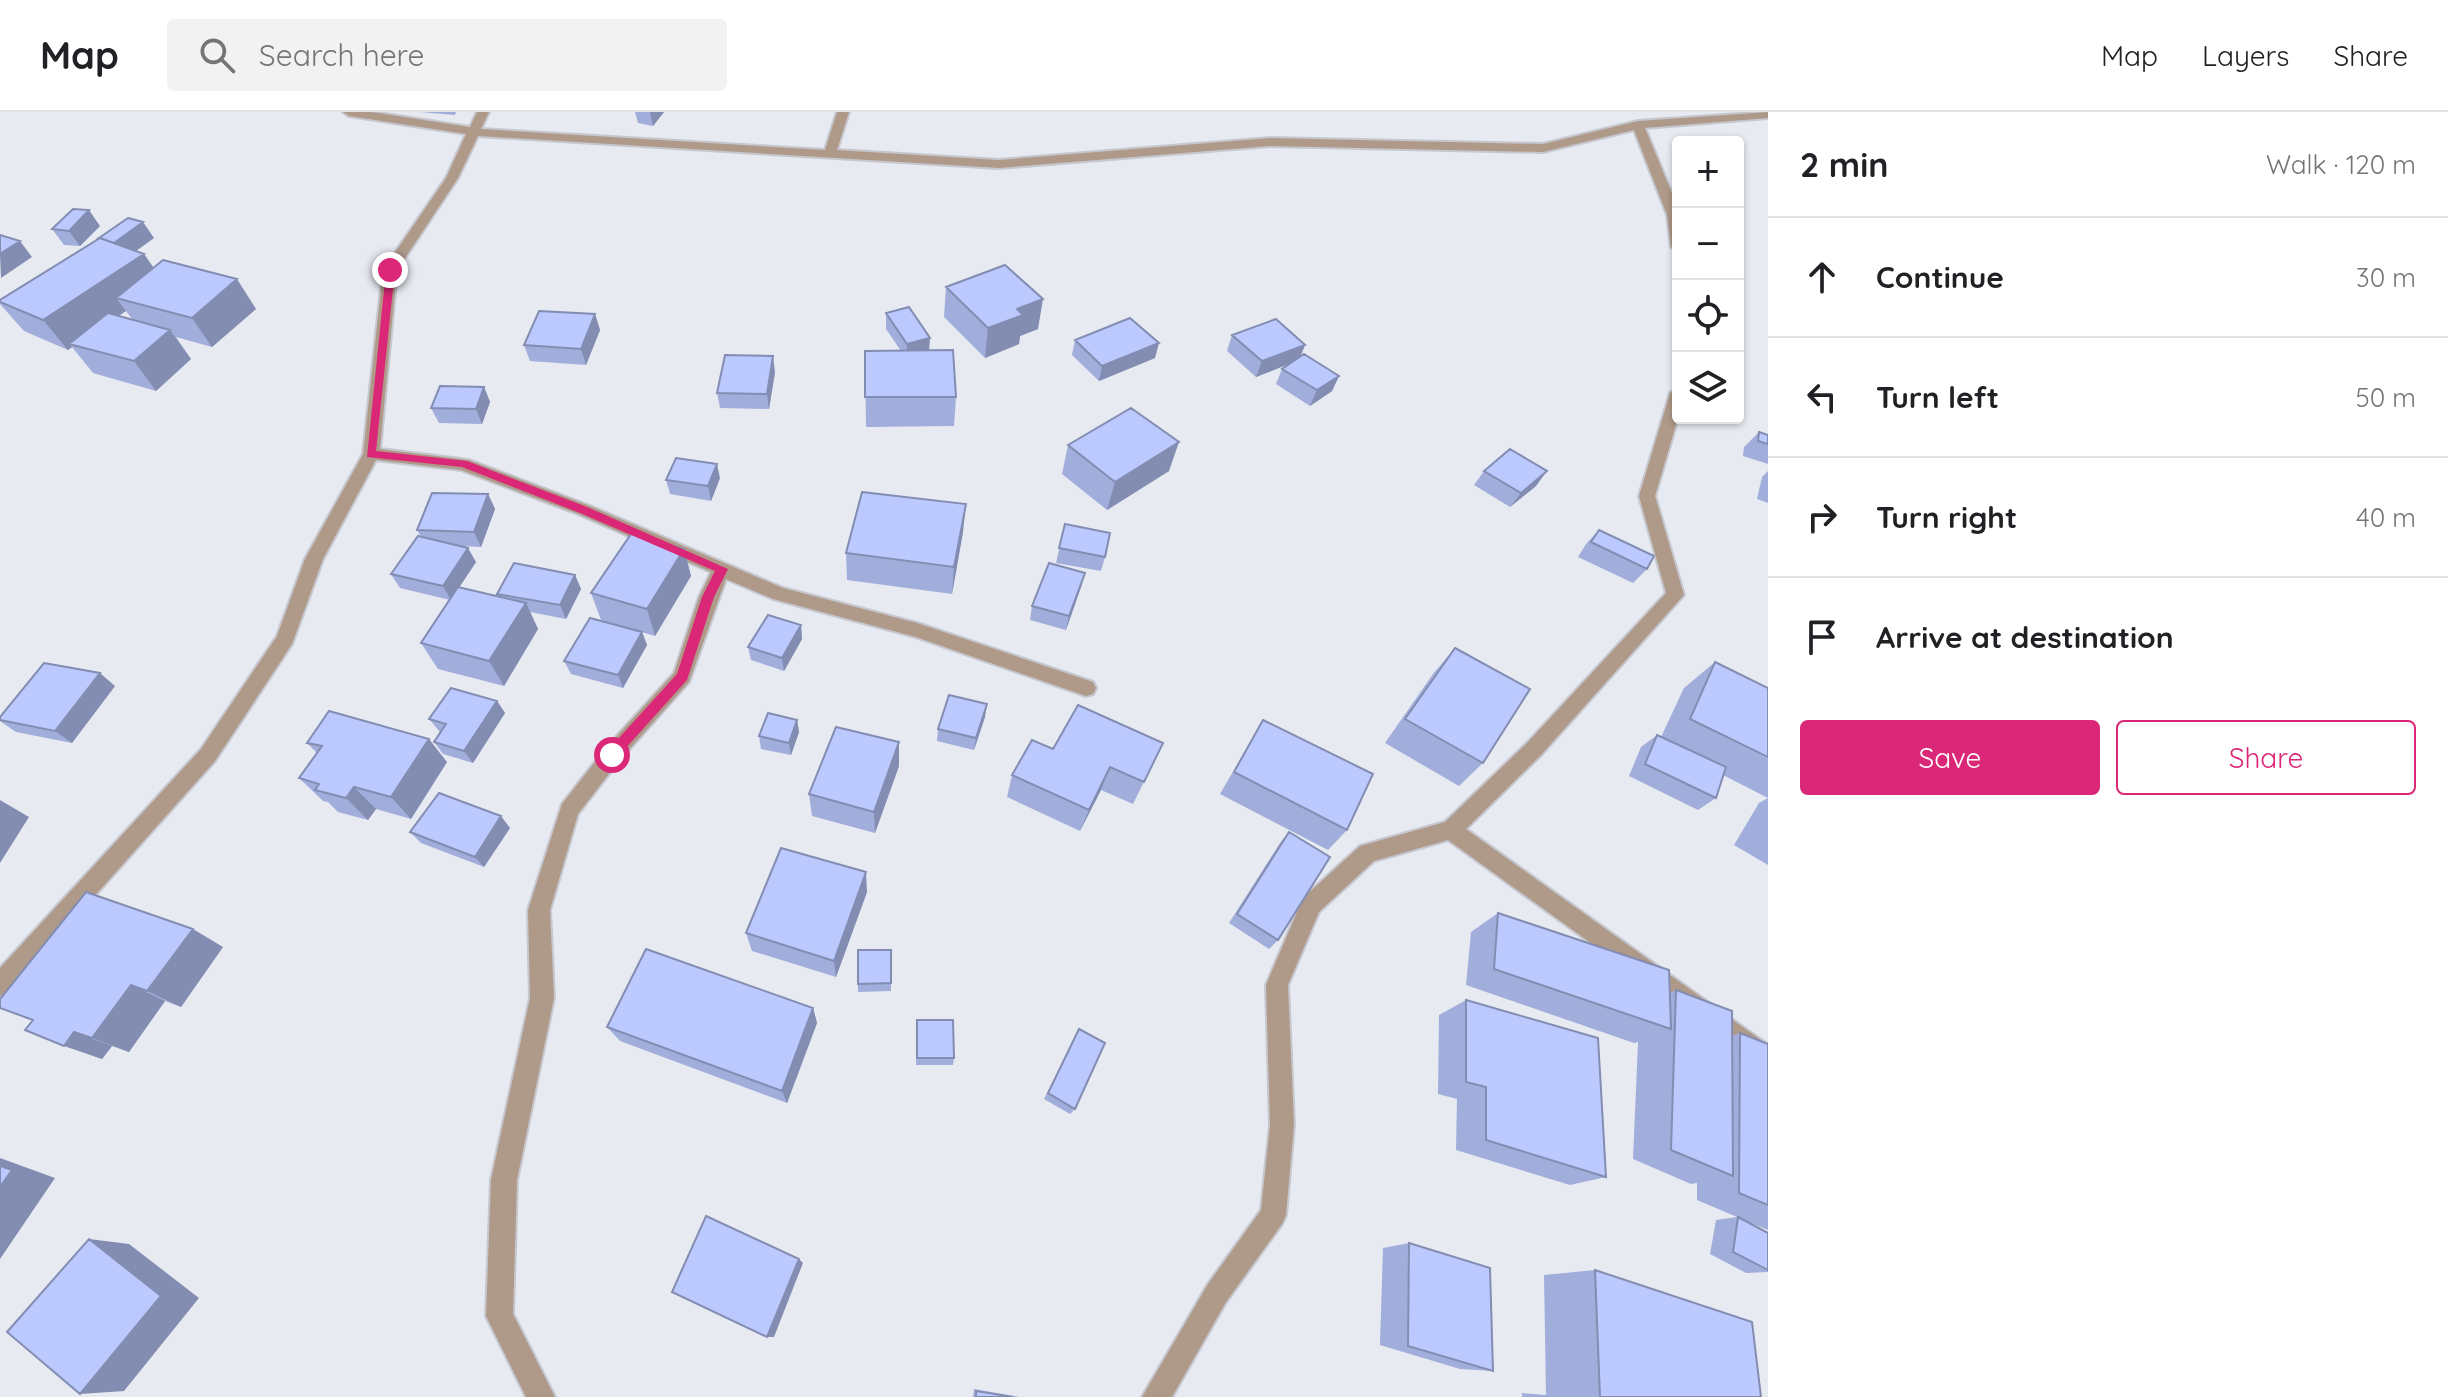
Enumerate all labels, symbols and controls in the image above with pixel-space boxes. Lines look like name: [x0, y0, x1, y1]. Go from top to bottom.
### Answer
search box: [167, 19, 727, 91]
text: Map: [40, 31, 119, 79]
icon: search: [195, 33, 239, 77]
text: Search here: [259, 36, 424, 74]
text: Map: [2101, 38, 2158, 73]
text: Layers: [2202, 38, 2289, 73]
text: Share: [2333, 38, 2408, 73]
map controls: [1672, 136, 1744, 424]
button: +: [1672, 136, 1744, 208]
text: 2 min: [1800, 143, 1889, 186]
text: Walk · 120 m: [2266, 148, 2416, 181]
button: −: [1672, 208, 1744, 280]
route end: [372, 252, 408, 288]
icon: ahead: [1800, 255, 1844, 299]
text: Continue: [1876, 258, 2004, 296]
text: 30 m: [2356, 261, 2416, 294]
button: locate: [1672, 280, 1744, 352]
button: layers: [1672, 352, 1744, 424]
icon: left: [1800, 375, 1844, 419]
text: Turn left: [1876, 378, 1999, 416]
text: 50 m: [2356, 381, 2416, 414]
icon: right: [1800, 495, 1844, 539]
text: Turn right: [1876, 498, 2017, 536]
text: 40 m: [2356, 501, 2416, 534]
icon: arrive: [1800, 615, 1844, 659]
text: Arrive at destination: [1876, 618, 2174, 656]
button: Save: [1800, 720, 2100, 795]
button: Share: [2116, 720, 2416, 795]
route start: [594, 737, 630, 773]

